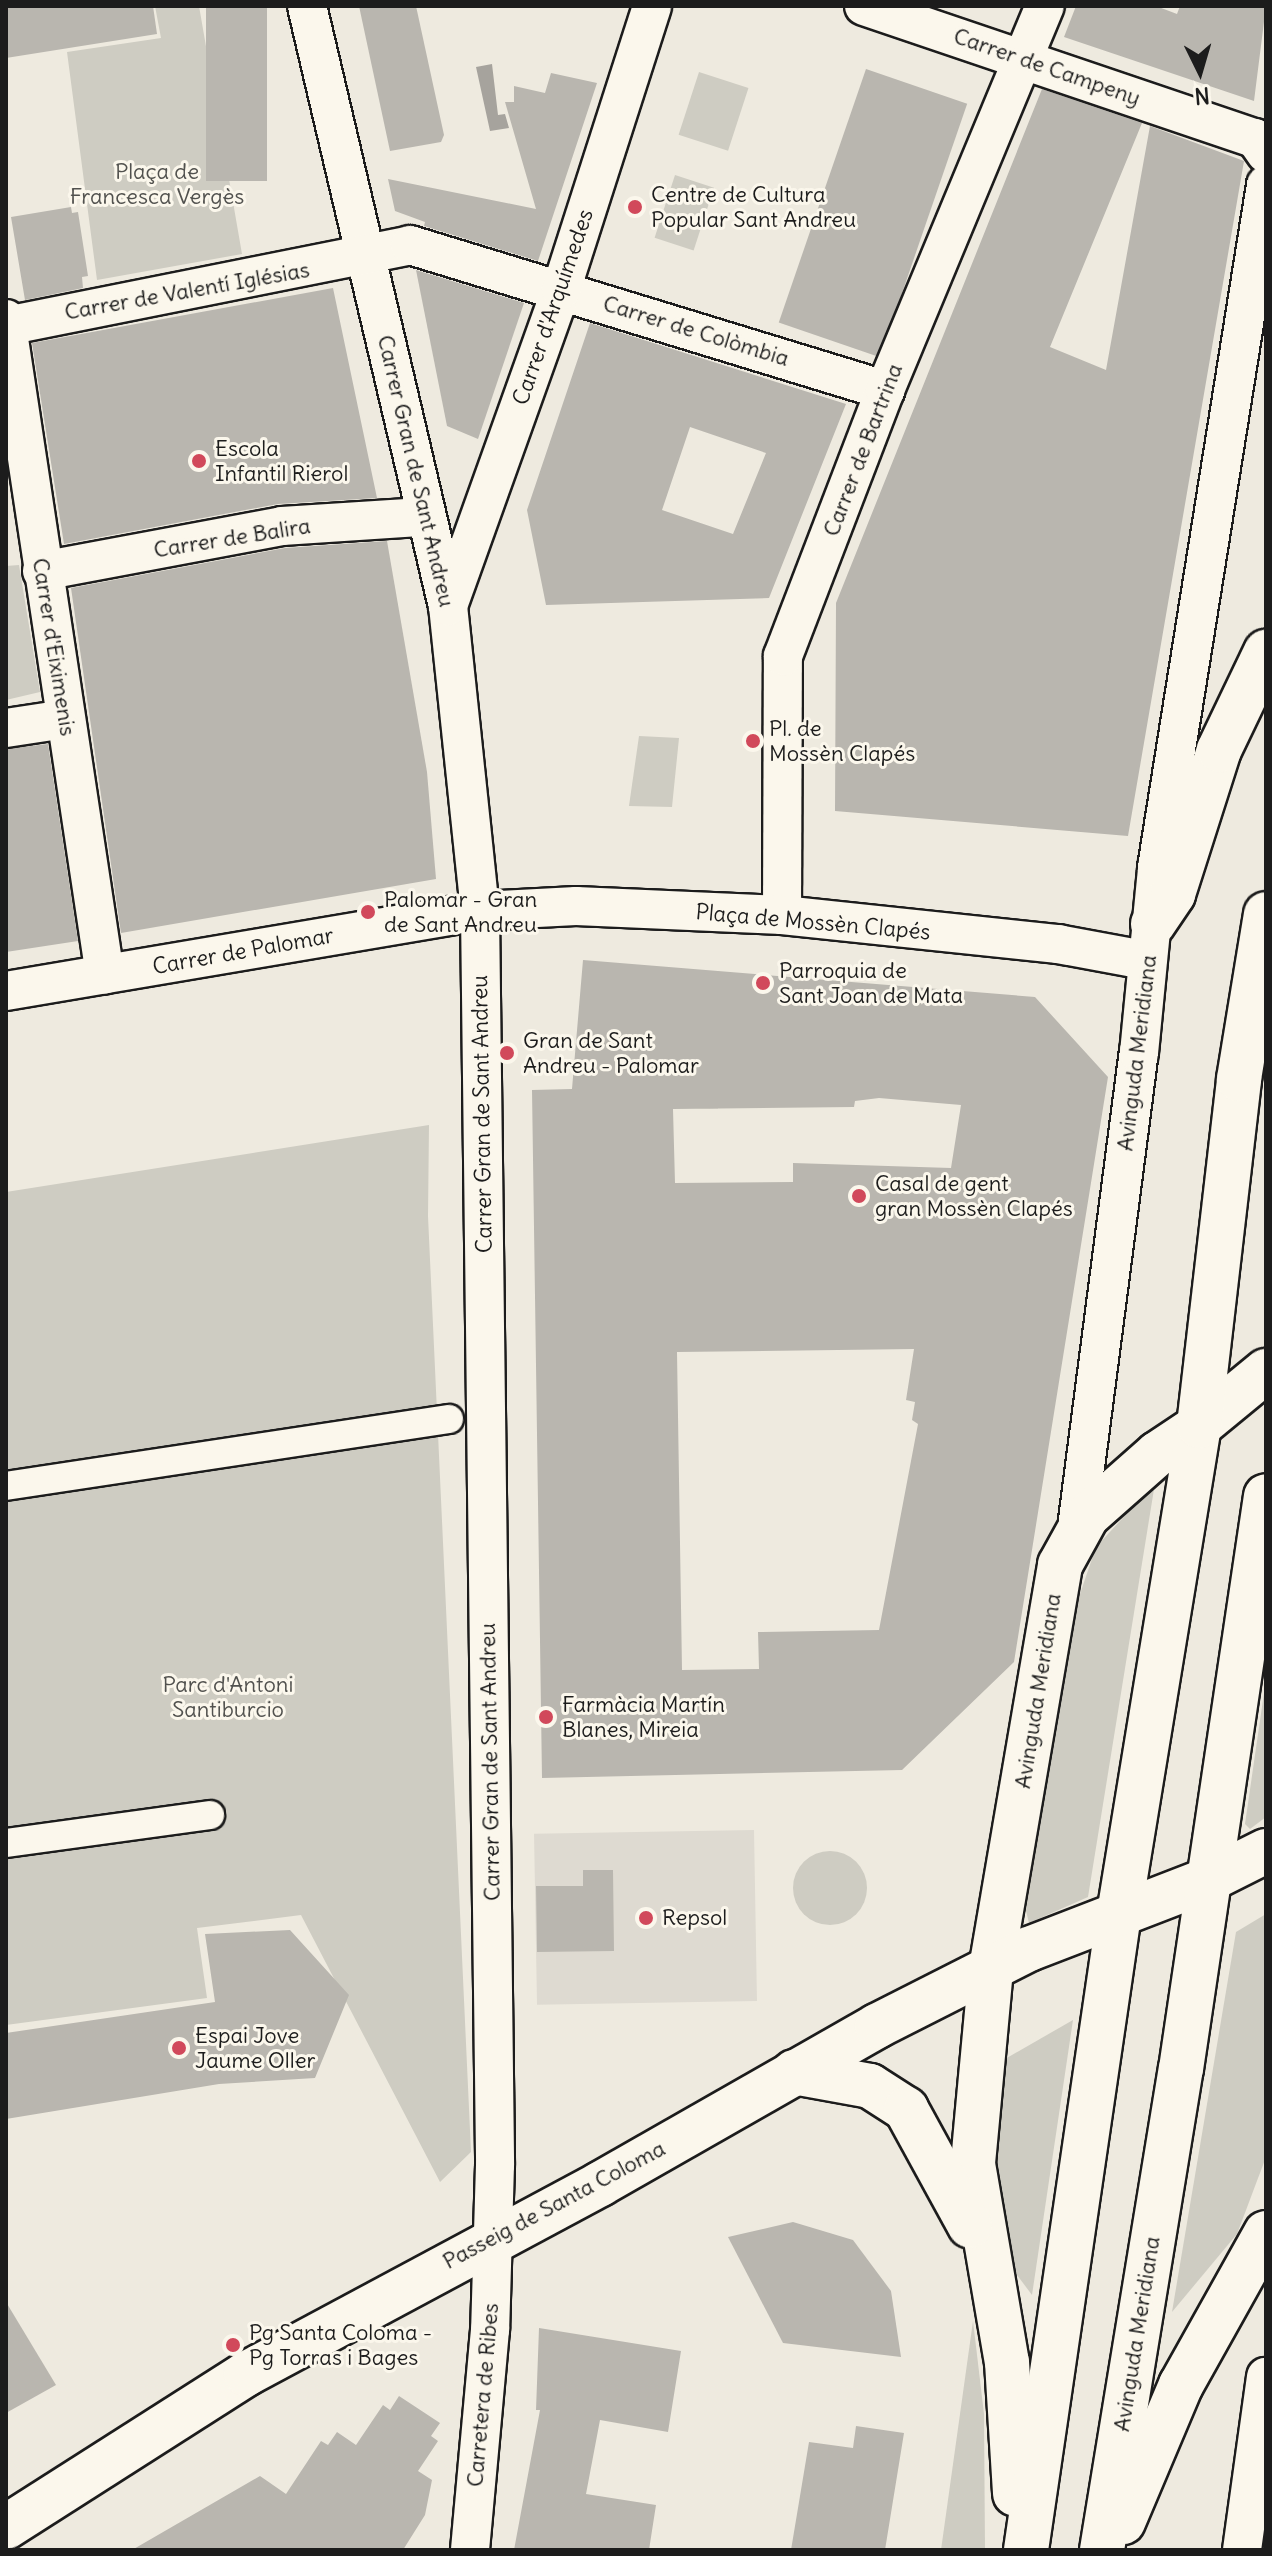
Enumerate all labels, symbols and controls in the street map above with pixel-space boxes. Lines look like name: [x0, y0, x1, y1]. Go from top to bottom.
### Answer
street label: Carrer de Campeny: [950, 23, 1144, 111]
north arrow: [1160, 32, 1240, 112]
text: N: [1193, 81, 1211, 111]
park label: Plaça de Francesca Vergès: [70, 158, 244, 210]
place label: Centre de Cultura Popular Sant Andreu: [651, 181, 856, 232]
marker: Centre de Cultura Popular Sant Andreu: [626, 198, 644, 216]
street label: Carrer d'Arquímedes: [507, 206, 599, 408]
street label: Carrer de Valentí Iglésias: [62, 256, 312, 326]
street label: Carrer de Colòmbia: [600, 290, 792, 372]
street label: Carrer Gran de Sant Andreu: [372, 333, 460, 609]
street label: Carrer de Bartrina: [818, 360, 908, 540]
place label: Escola Infantil Rierol: [215, 435, 348, 486]
marker: Escola Infantil Rierol: [190, 452, 208, 470]
street label: Carrer de Balira: [152, 513, 312, 563]
street label: Carrer d'Eiximenis: [27, 556, 81, 738]
place label: Pl. de Mossèn Clapés: [769, 715, 915, 766]
marker: Pl. de Mossèn Clapés: [744, 732, 762, 750]
place label: Palomar - Gran de Sant Andreu: [384, 886, 537, 938]
street label: Plaça de Mossèn Clapés: [694, 899, 932, 945]
marker: Palomar - Gran de Sant Andreu: [359, 903, 377, 921]
street label: Carrer de Palomar: [150, 922, 336, 980]
street label: Avinguda Meridiana: [1112, 953, 1162, 1153]
place label: Parroquia de Sant Joan de Mata: [779, 957, 963, 1008]
marker: Parroquia de Sant Joan de Mata: [754, 974, 772, 992]
street label: Carrer Gran de Sant Andreu: [466, 975, 498, 1253]
place label: Gran de Sant Andreu - Palomar: [523, 1027, 699, 1078]
marker: Gran de Sant Andreu - Palomar: [498, 1044, 516, 1062]
place label: Casal de gent gran Mossèn Clapés: [875, 1170, 1073, 1222]
marker: Casal de gent gran Mossèn Clapés: [850, 1187, 868, 1205]
street label: Avinguda Meridiana: [1010, 1592, 1066, 1790]
street label: Carrer Gran de Sant Andreu: [474, 1623, 506, 1901]
park label: Parc d'Antoni Santiburcio: [163, 1671, 293, 1722]
place label: Farmàcia Martín Blanes, Mireia: [562, 1691, 725, 1742]
marker: Farmàcia Martín Blanes, Mireia: [537, 1708, 555, 1726]
place label: Repsol: [662, 1905, 727, 1931]
marker: Repsol: [637, 1909, 655, 1927]
place label: Espai Jove Jaume Oller: [195, 2022, 316, 2074]
marker: Espai Jove Jaume Oller: [170, 2039, 188, 2057]
street label: Passeig de Santa Coloma: [438, 2135, 670, 2275]
street label: Avinguda Meridiana: [1109, 2235, 1165, 2433]
street label: Carretera de Ribes: [462, 2302, 504, 2488]
place label: Pg Santa Coloma - Pg Torras i Bages: [249, 2319, 432, 2370]
marker: Pg Santa Coloma - Pg Torras i Bages: [224, 2336, 242, 2354]

